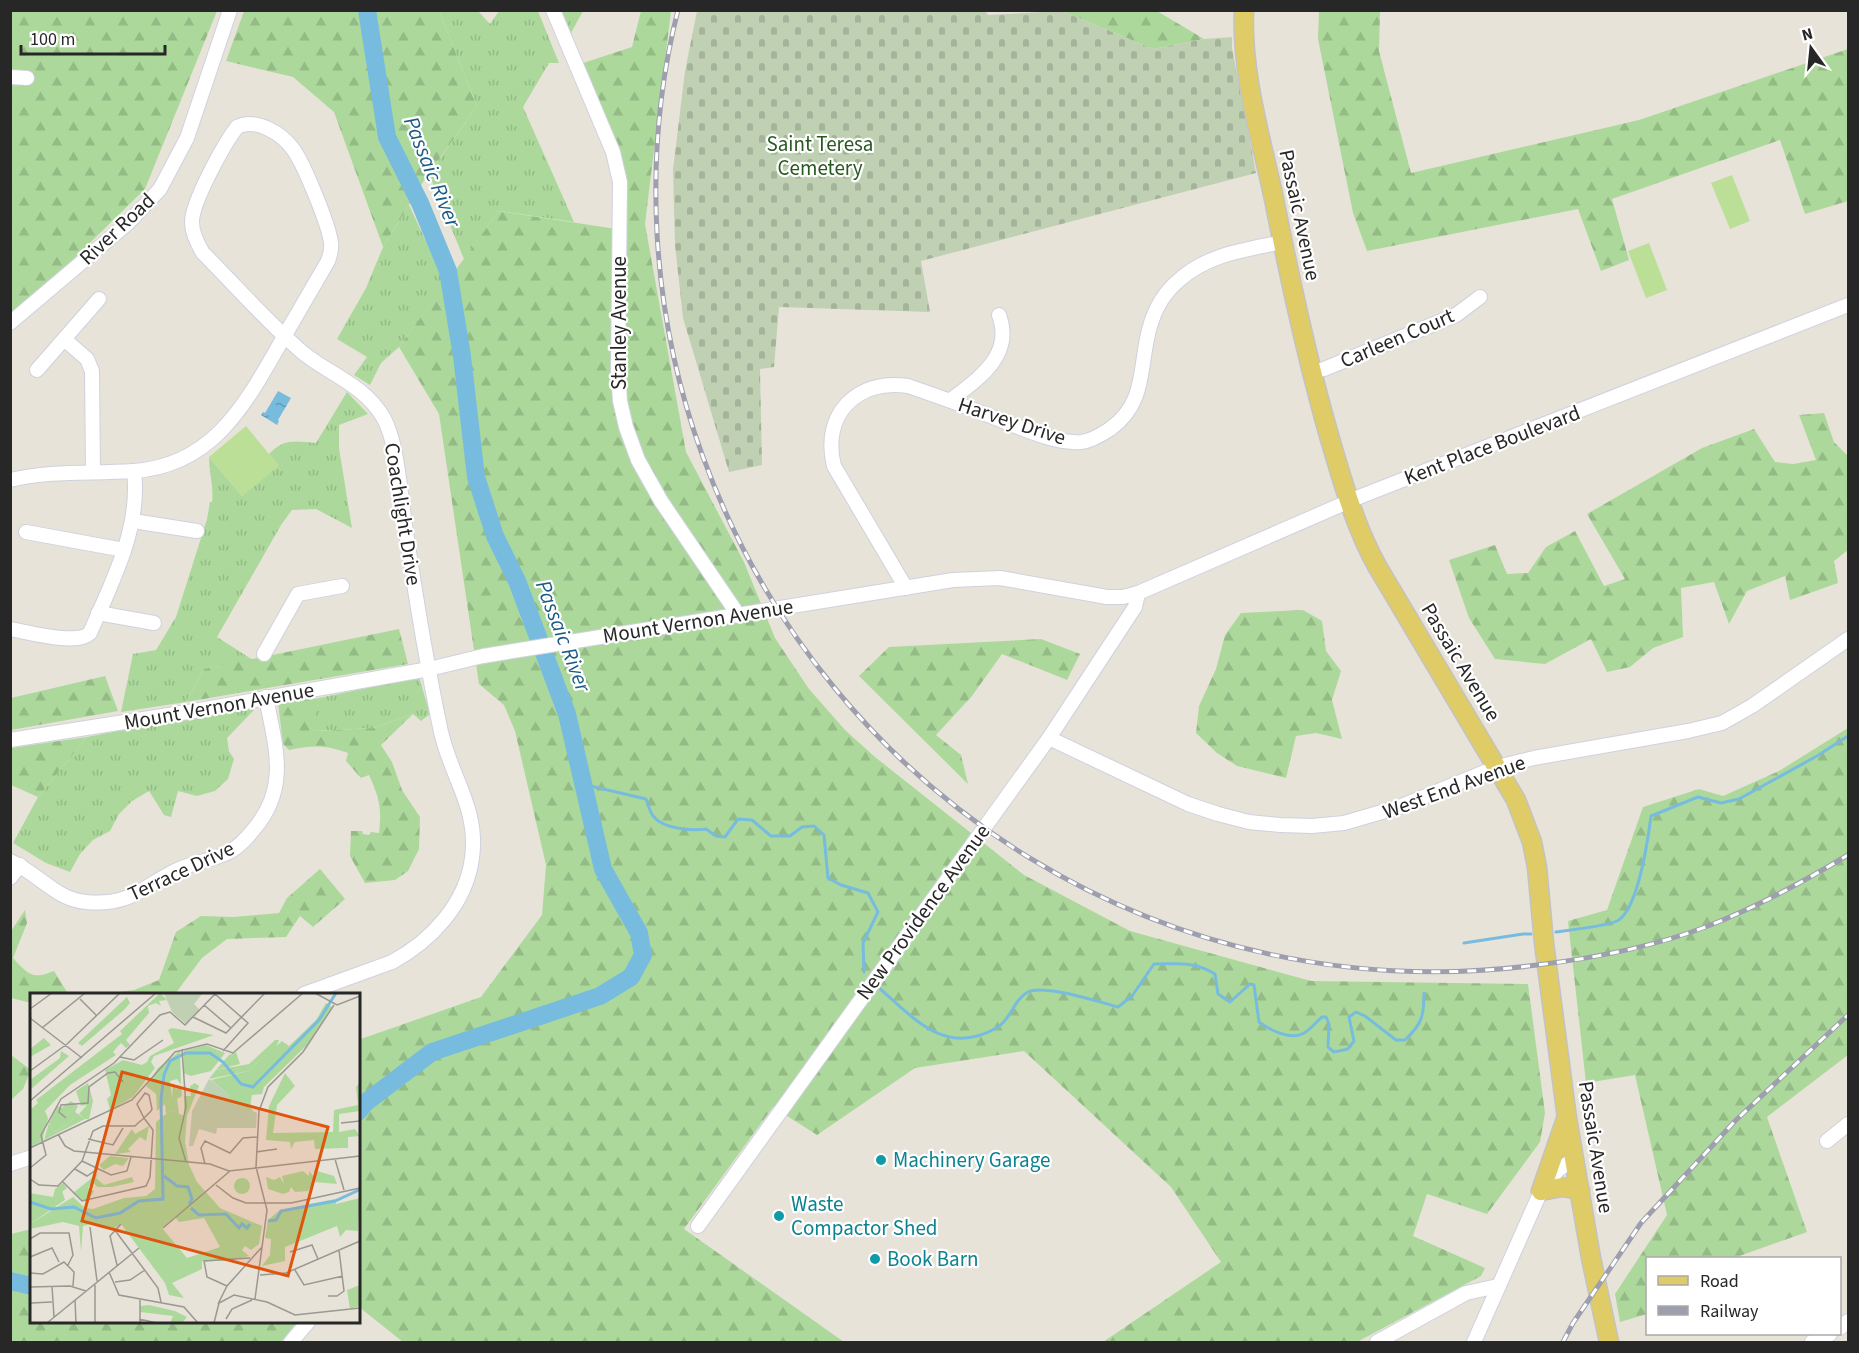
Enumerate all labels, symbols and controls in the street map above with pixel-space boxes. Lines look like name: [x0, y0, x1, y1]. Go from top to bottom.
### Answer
scale bar: [21, 18, 165, 56]
north arrow: [1781, 18, 1841, 78]
text: N: [1799, 22, 1815, 46]
text: 100 m: [30, 27, 75, 52]
water label: Passaic River: [395, 112, 469, 234]
park label: Saint Teresa Cemetery: [767, 129, 873, 183]
street label: Passaic Avenue: [1271, 147, 1329, 283]
street label: River Road: [72, 186, 162, 272]
street label: Stanley Avenue: [604, 256, 634, 390]
street label: Carleen Court: [1335, 301, 1459, 375]
street label: Harvey Drive: [954, 389, 1070, 453]
street label: Kent Place Boulevard: [1400, 398, 1584, 492]
street label: Coachlight Drive: [377, 441, 429, 587]
water label: Passaic River: [527, 575, 600, 698]
street label: Mount Vernon Avenue: [601, 591, 795, 651]
street label: Passaic Avenue: [1414, 597, 1508, 727]
street label: Mount Vernon Avenue: [122, 675, 316, 737]
street label: West End Avenue: [1379, 747, 1529, 827]
street label: New Providence Avenue: [849, 818, 997, 1006]
street label: Terrace Drive: [123, 833, 239, 909]
inset map: [30, 993, 360, 1323]
street label: Passaic Avenue: [1571, 1079, 1621, 1215]
place label: Machinery Garage: [893, 1145, 1050, 1175]
marker: Machinery Garage: [874, 1153, 888, 1167]
place label: Waste Compactor Shed: [791, 1189, 938, 1243]
marker: Waste Compactor Shed: [772, 1209, 786, 1223]
place label: Book Barn: [887, 1244, 978, 1274]
marker: Book Barn: [868, 1252, 882, 1266]
legend: [1646, 1257, 1841, 1335]
text: Road: [1700, 1269, 1739, 1294]
text: Railway: [1700, 1299, 1759, 1324]

